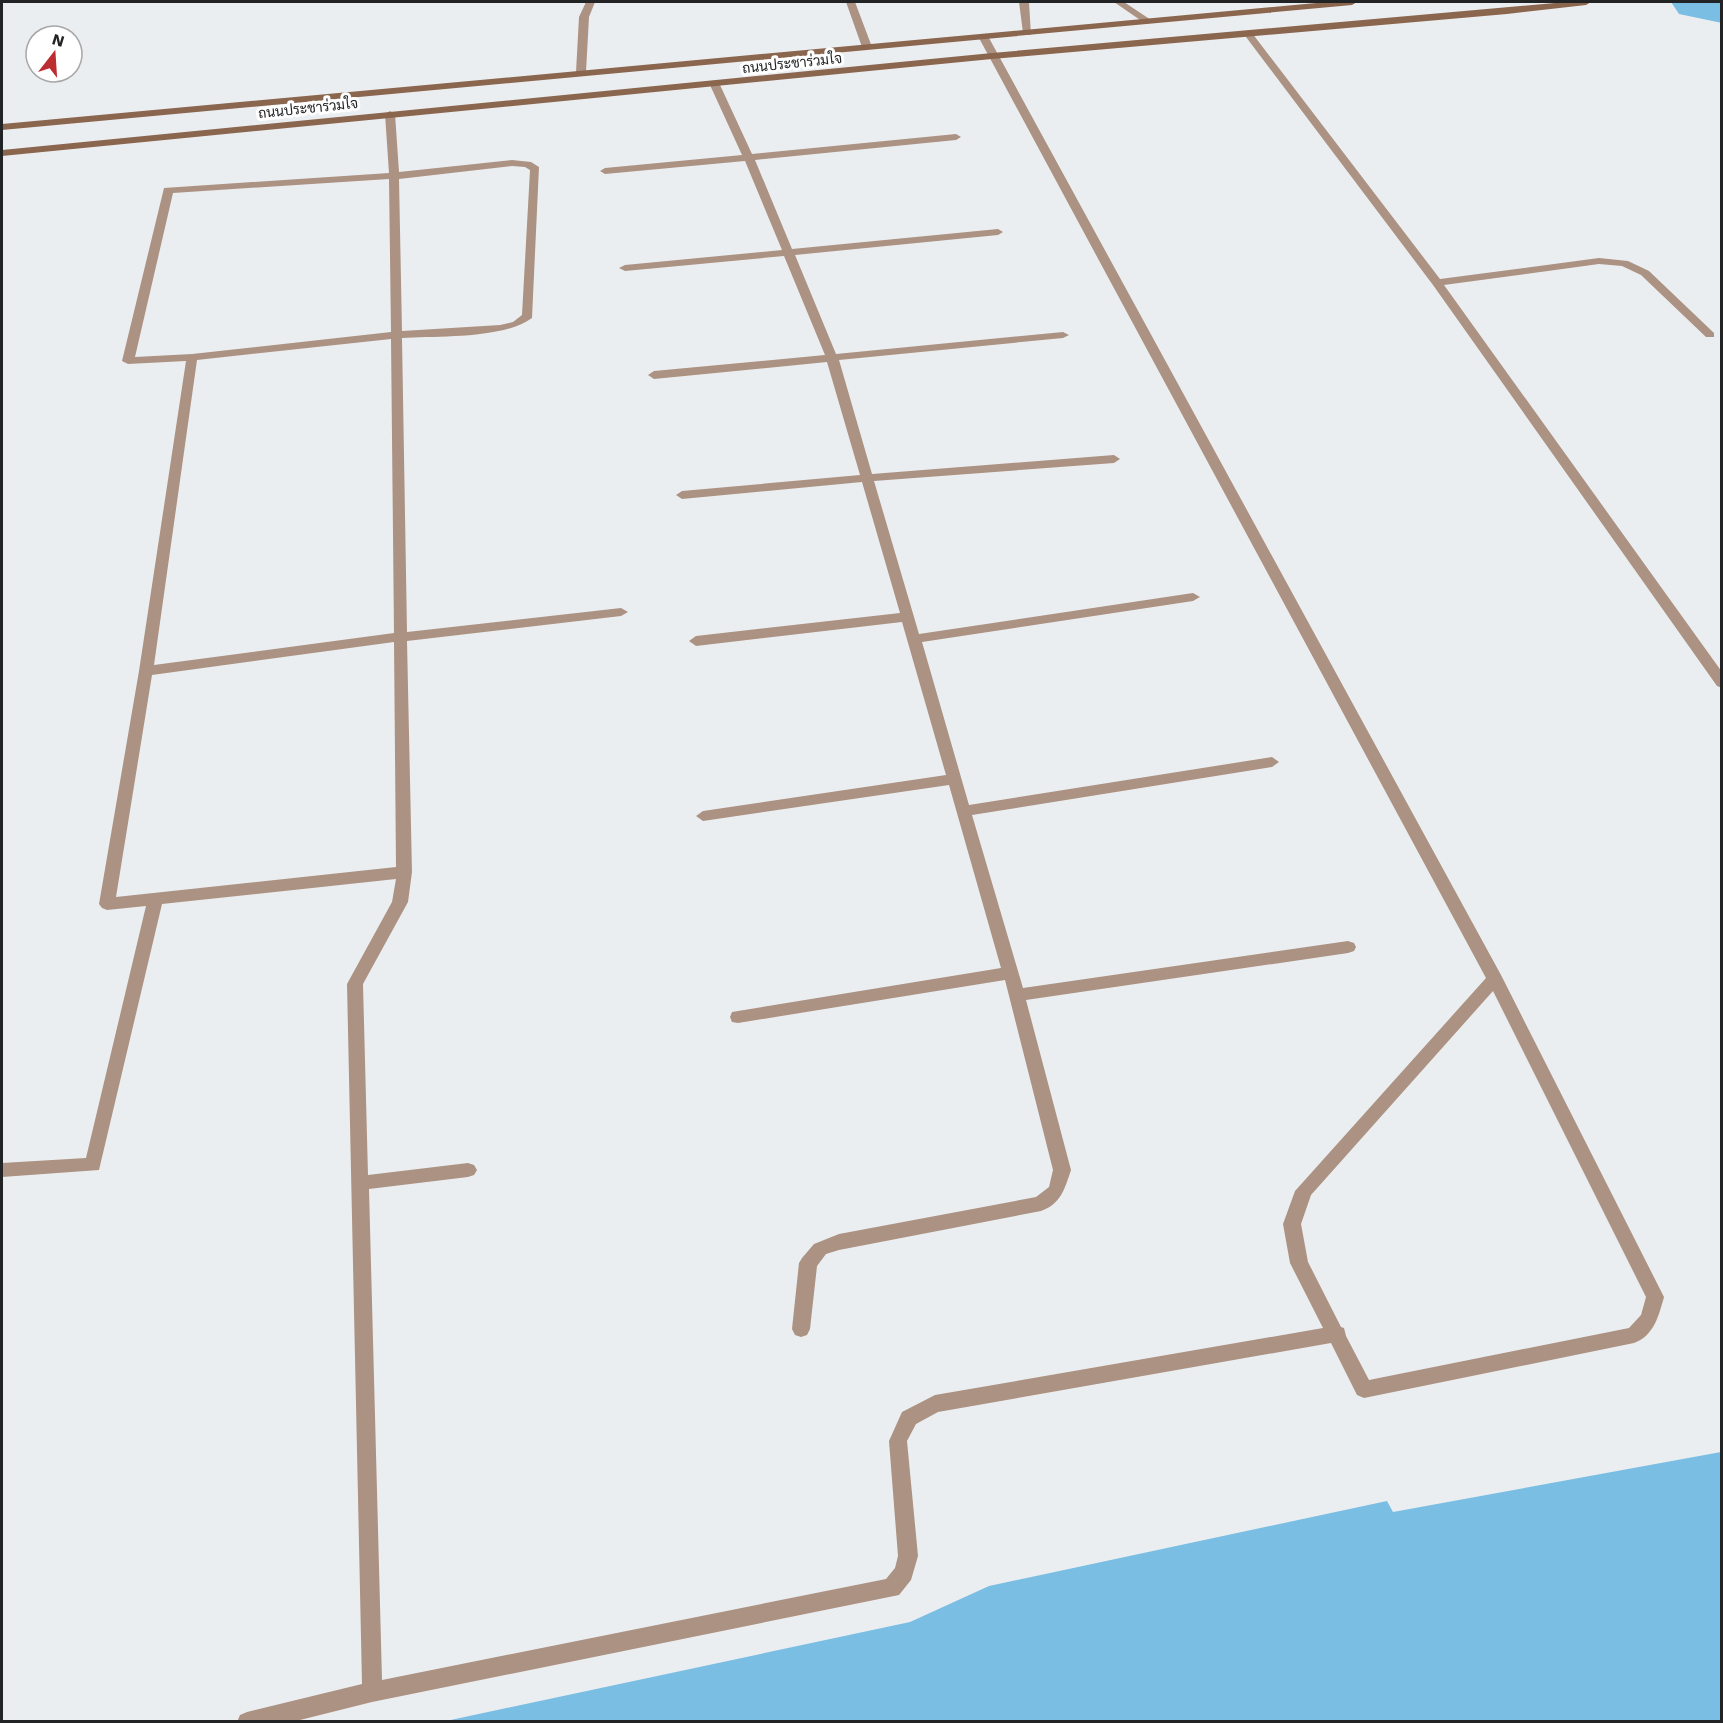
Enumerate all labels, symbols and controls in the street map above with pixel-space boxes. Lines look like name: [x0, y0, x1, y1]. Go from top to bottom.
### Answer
north arrow: [24, 24, 84, 84]
text: N: [50, 29, 67, 51]
street label: ถนนประชาร่วมใจ: [741, 50, 843, 76]
street label: ถนนประชาร่วมใจ: [257, 95, 359, 121]

